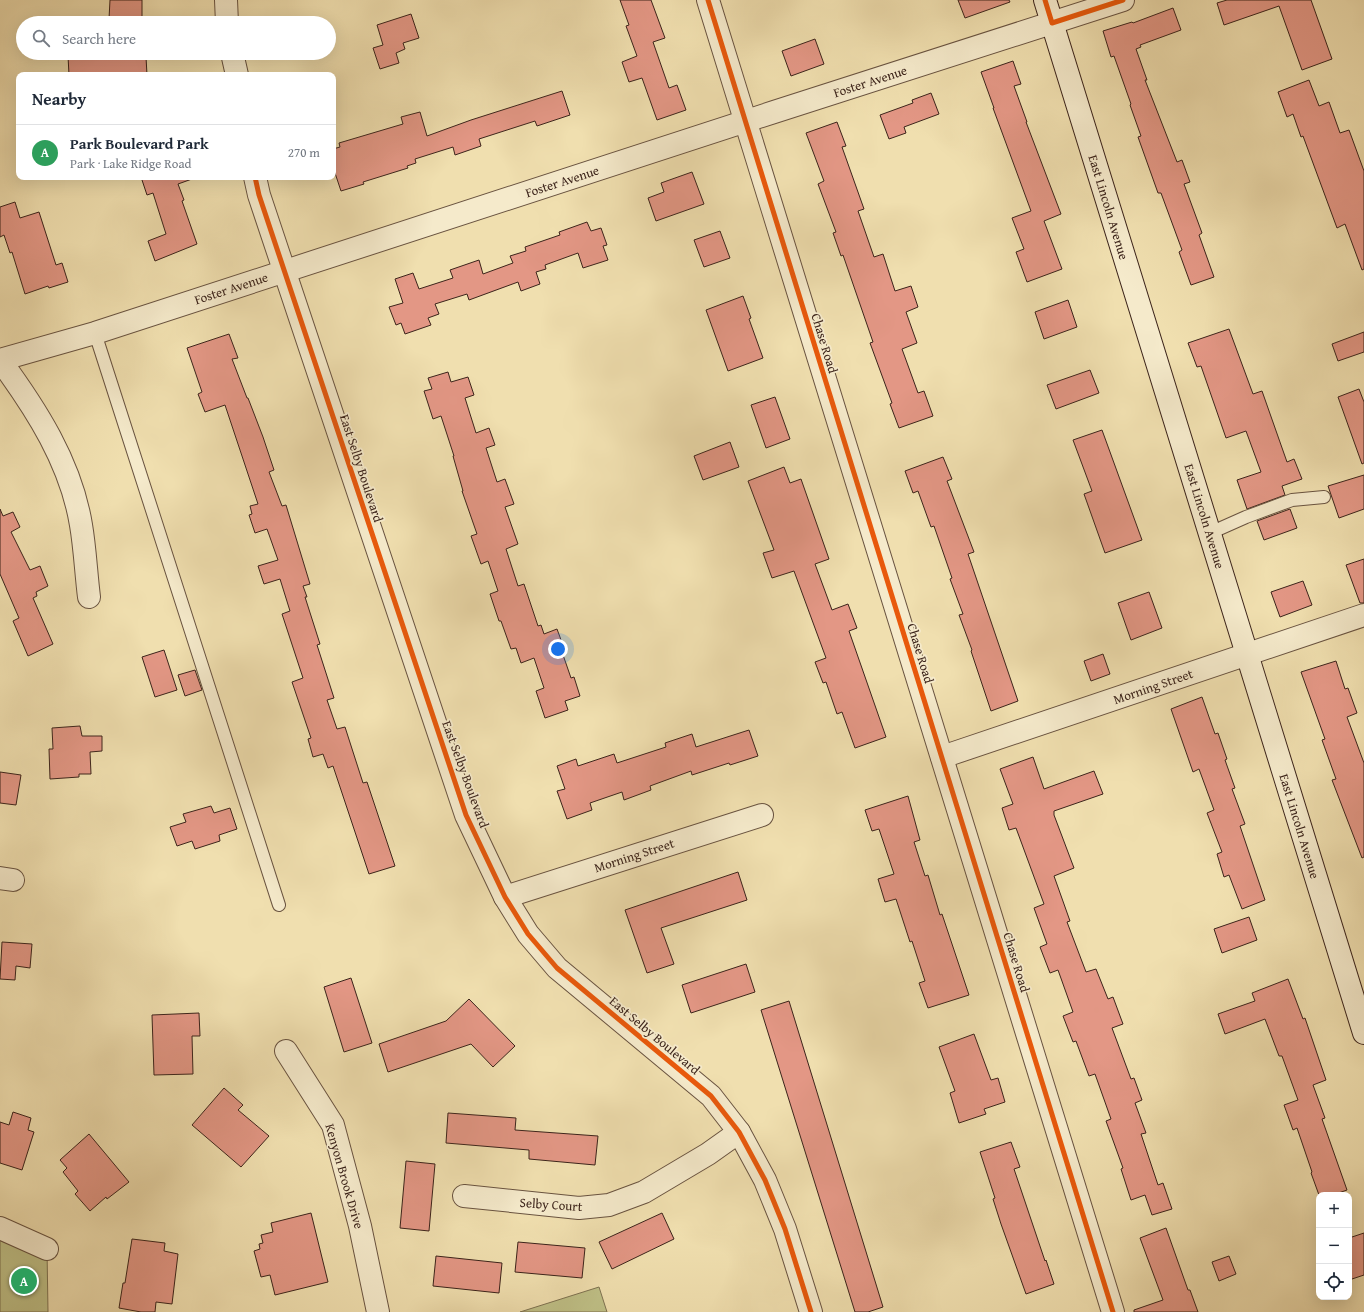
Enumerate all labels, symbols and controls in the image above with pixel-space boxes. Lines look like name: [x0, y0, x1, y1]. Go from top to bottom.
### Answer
search box: [16, 16, 336, 60]
icon: search: [30, 27, 52, 49]
text: Search here: [62, 28, 136, 49]
street label: Foster Avenue: [831, 61, 909, 102]
text: Nearby: [32, 86, 86, 111]
text: Park Boulevard Park: [70, 133, 209, 154]
text: A: [41, 143, 49, 162]
text: 270 m: [288, 143, 320, 162]
street label: East Lincoln Avenue: [1084, 152, 1134, 262]
text: Park · Lake Ridge Road: [70, 154, 191, 173]
street label: Foster Avenue: [523, 161, 601, 202]
street label: Foster Avenue: [192, 268, 270, 309]
street label: Chase Road: [806, 311, 843, 376]
street label: East Selby Boulevard: [335, 412, 388, 525]
street label: East Lincoln Avenue: [1180, 461, 1230, 571]
street label: Chase Road: [902, 621, 939, 686]
your location: [548, 639, 568, 659]
street label: Morning Street: [1111, 664, 1196, 709]
street label: East Selby Boulevard: [437, 718, 494, 830]
street label: East Lincoln Avenue: [1275, 771, 1325, 881]
street label: Morning Street: [592, 833, 677, 877]
street label: Chase Road: [998, 930, 1035, 995]
street label: East Selby Boulevard: [605, 992, 704, 1079]
street label: Kenyon Brook Drive: [320, 1121, 369, 1231]
map controls: [1316, 1192, 1352, 1300]
button: +: [1316, 1192, 1352, 1228]
street label: Selby Court: [519, 1193, 583, 1216]
button: −: [1316, 1228, 1352, 1264]
button: locate: [1316, 1264, 1352, 1300]
pin: A: [11, 1266, 37, 1296]

